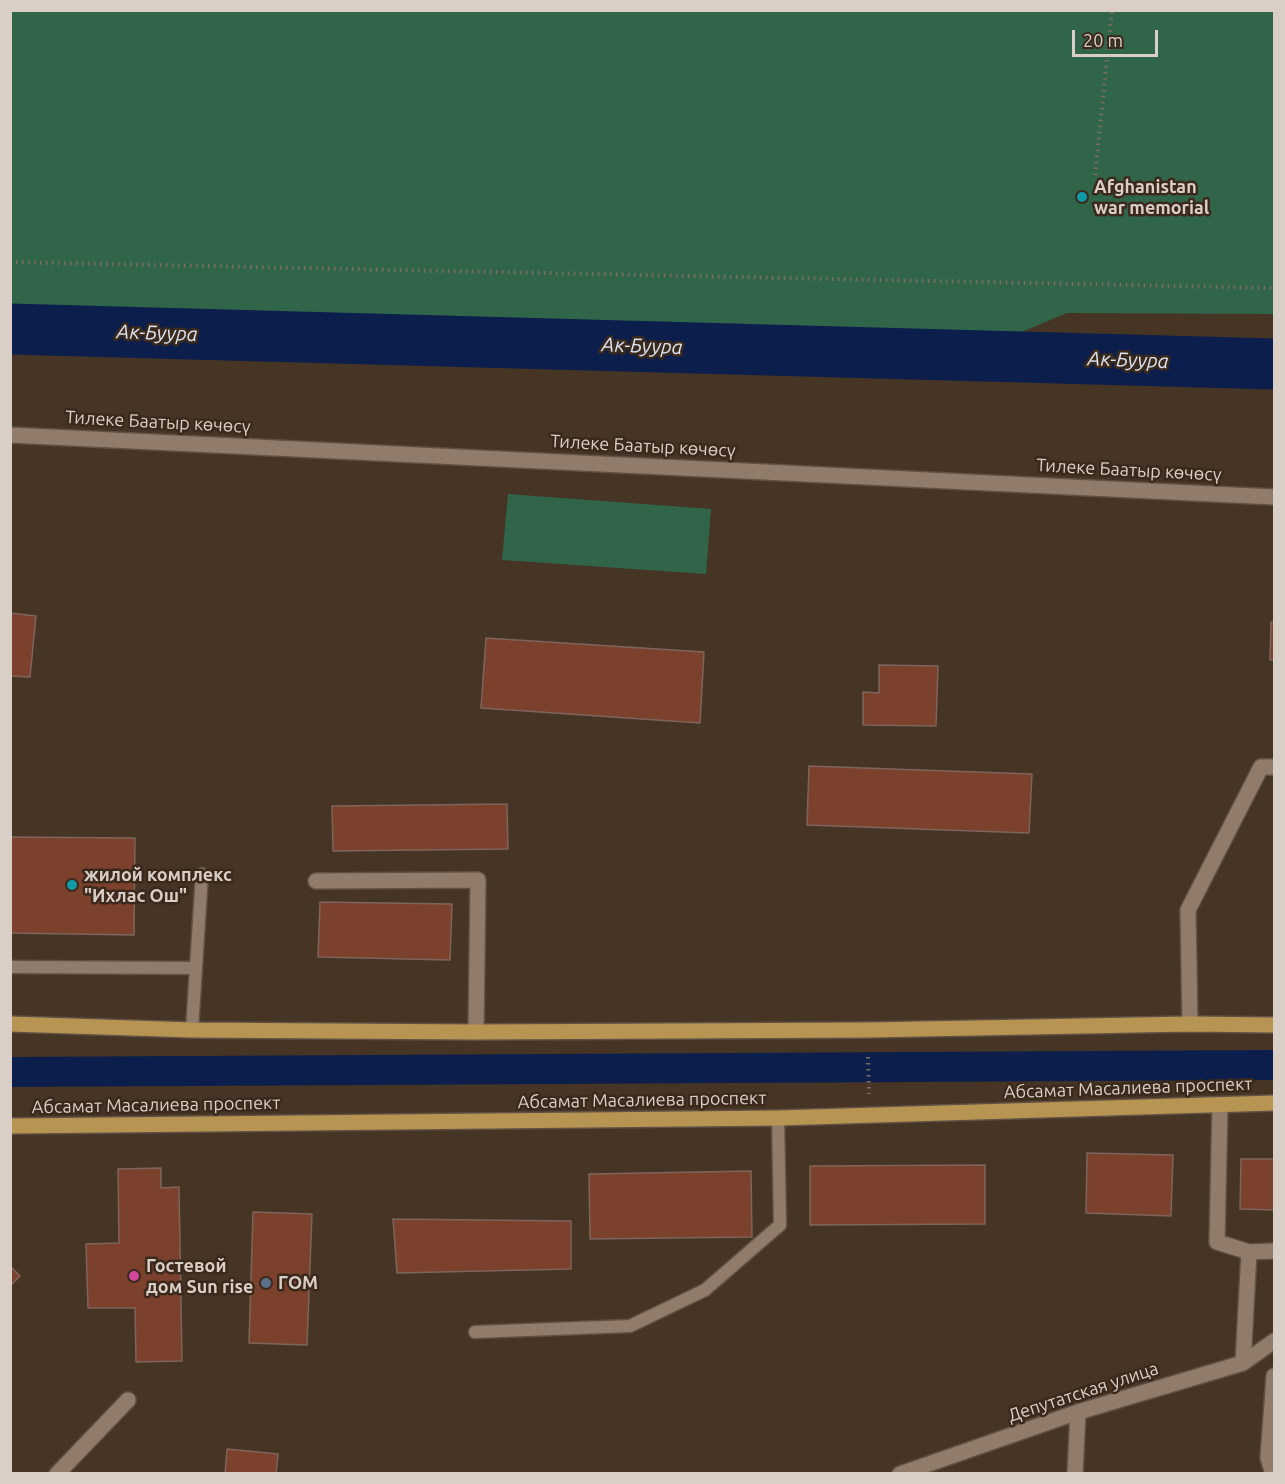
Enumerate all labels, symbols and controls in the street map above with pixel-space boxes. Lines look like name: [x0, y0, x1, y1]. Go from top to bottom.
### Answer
scale bar: [1075, 18, 1160, 56]
text: 20 m: [1083, 30, 1123, 50]
place label: Afghanistan war memorial: [1094, 176, 1209, 219]
marker: Afghanistan war memorial: [1075, 190, 1089, 204]
water label: Ак-Буура: [116, 320, 198, 346]
water label: Ак-Буура: [601, 333, 683, 359]
water label: Ак-Буура: [1087, 347, 1169, 373]
street label: Тилеке Баатыр көчөсү: [65, 406, 251, 438]
street label: Тилеке Баатыр көчөсү: [550, 430, 736, 462]
street label: Тилеке Баатыр көчөсү: [1036, 454, 1222, 486]
place label: жилой комплекс "Ихлас Ош": [84, 864, 232, 906]
marker: жилой комплекс "Ихлас Ош": [65, 878, 79, 892]
street label: Абсамат Масалиева проспект: [1003, 1073, 1253, 1103]
street label: Абсамат Масалиева проспект: [518, 1087, 766, 1113]
street label: Абсамат Масалиева проспект: [32, 1092, 280, 1118]
place label: Гостевой дом Sun rise: [146, 1255, 253, 1298]
marker: Гостевой дом Sun rise: [127, 1269, 141, 1283]
place label: ГОМ: [278, 1272, 318, 1294]
marker: ГОМ: [259, 1276, 273, 1290]
street label: Депутатская улица: [1005, 1357, 1161, 1427]

